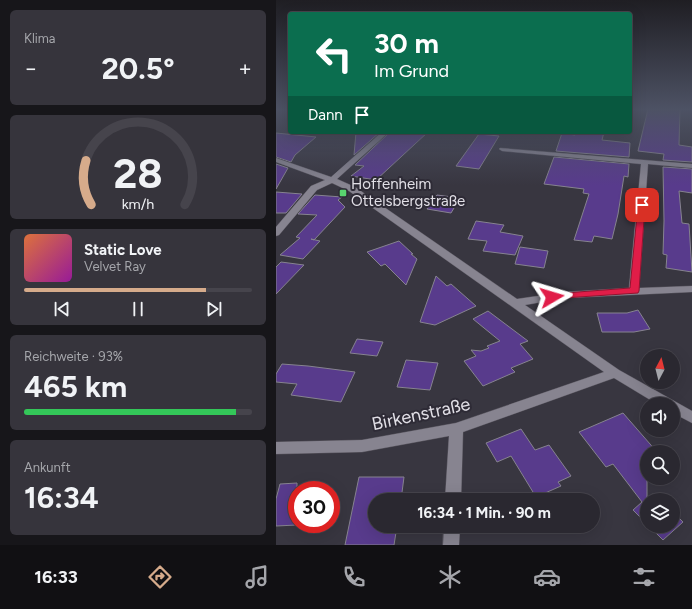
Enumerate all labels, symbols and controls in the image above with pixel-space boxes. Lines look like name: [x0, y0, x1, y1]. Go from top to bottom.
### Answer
text: 30 m: [374, 26, 439, 60]
icon: left: [308, 28, 360, 80]
text: Klima: [24, 31, 56, 46]
text: 20.5°: [101, 50, 175, 87]
text: −: [24, 55, 38, 82]
text: +: [238, 55, 252, 82]
text: Im Grund: [374, 60, 449, 82]
icon: arrive: [351, 104, 373, 126]
text: Dann: [308, 106, 343, 124]
text: 28: [113, 148, 163, 198]
place label: Hoffenheim Ottelsbergstraße: [351, 175, 465, 210]
marker: Hoffenheim Ottelsbergstraße: [338, 188, 348, 198]
pin: [625, 188, 659, 222]
icon: arrive: [631, 194, 653, 216]
text: km/h: [122, 195, 154, 213]
text: Static Love: [84, 241, 162, 259]
text: Velvet Ray: [84, 259, 146, 274]
position arrow: [531, 276, 573, 318]
icon: previous: [51, 298, 73, 320]
icon: pause: [127, 298, 149, 320]
icon: next: [203, 298, 225, 320]
text: Reichweite · 93%: [24, 349, 123, 364]
north arrow: [640, 349, 680, 389]
map controls: [640, 349, 680, 533]
text: 465 km: [24, 368, 127, 405]
street label: Birkenstraße: [370, 393, 472, 435]
button: sound: [640, 397, 680, 437]
button: search: [640, 445, 680, 485]
text: Ankunft: [24, 460, 71, 475]
text: 16:34: [24, 479, 99, 516]
speed limit sign: 30: [288, 481, 340, 533]
button: layers: [640, 493, 680, 533]
text: 16:34 · 1 Min. · 90 m: [417, 504, 551, 522]
icon: directions: [146, 563, 174, 591]
icon: music: [243, 563, 271, 591]
icon: phone: [340, 563, 368, 591]
icon: climate: [436, 563, 464, 591]
icon: car: [533, 563, 561, 591]
icon: filters: [630, 563, 658, 591]
text: 16:33: [34, 566, 78, 588]

